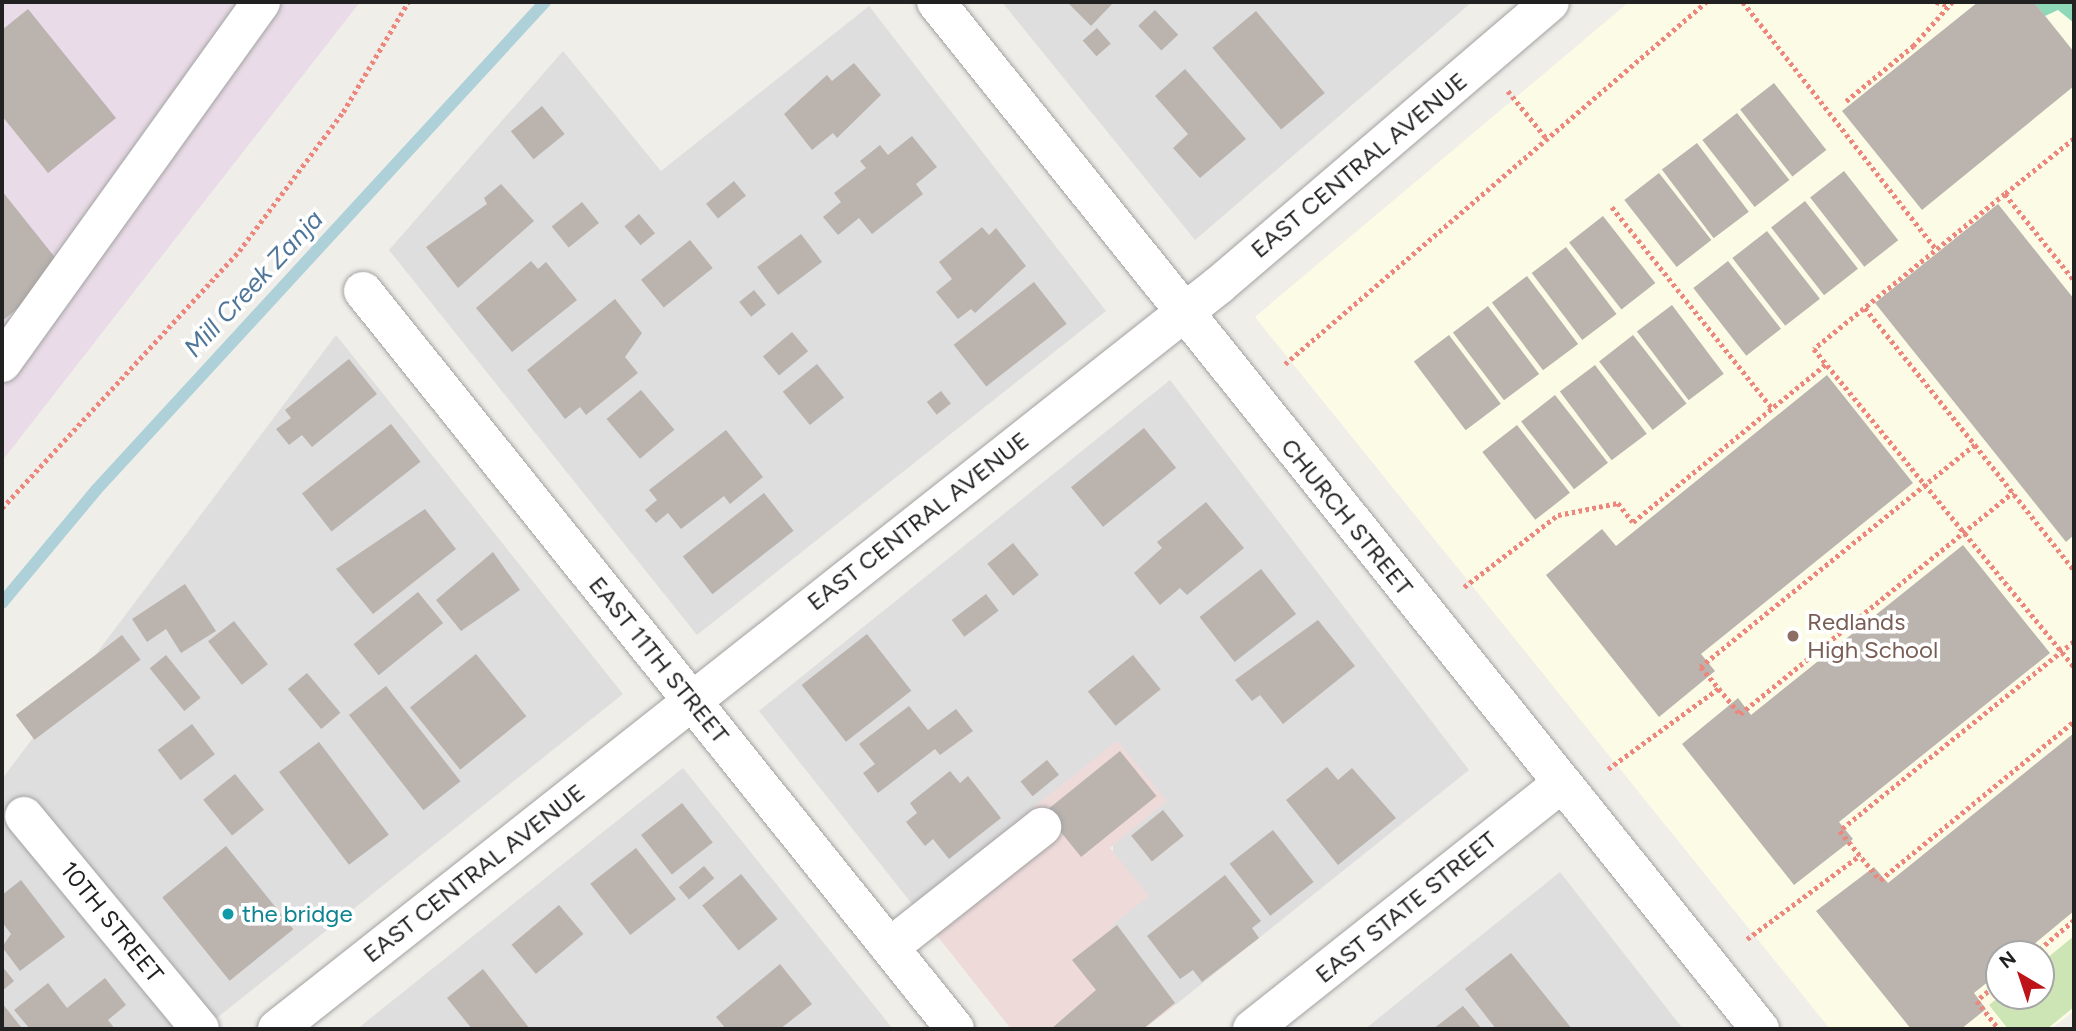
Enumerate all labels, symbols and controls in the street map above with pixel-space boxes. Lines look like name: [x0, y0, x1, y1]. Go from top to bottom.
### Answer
street label: EAST CENTRAL AVENUE: [1245, 66, 1473, 264]
water label: Mill Creek Zanja: [178, 204, 330, 364]
street label: EAST CENTRAL AVENUE: [801, 426, 1035, 616]
street label: CHURCH STREET: [1275, 433, 1419, 601]
street label: EAST 11TH STREET: [583, 571, 735, 749]
place label: Redlands High School: [1807, 608, 1938, 664]
marker: Redlands High School: [1785, 628, 1801, 644]
street label: EAST CENTRAL AVENUE: [357, 778, 591, 968]
street label: EAST STATE STREET: [1310, 825, 1502, 989]
street label: 10TH STREET: [55, 856, 169, 988]
place label: the bridge: [242, 900, 352, 928]
marker: the bridge: [220, 906, 236, 922]
north arrow: [1985, 940, 2055, 1010]
text: N: [1995, 946, 2021, 973]

